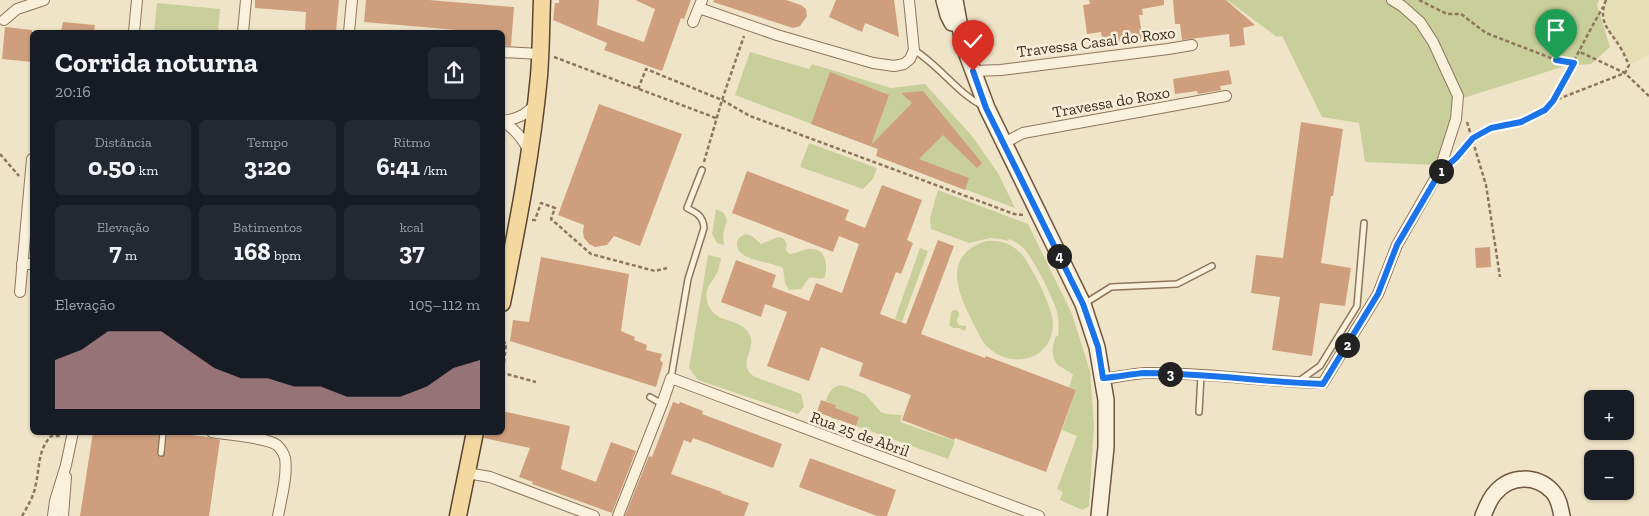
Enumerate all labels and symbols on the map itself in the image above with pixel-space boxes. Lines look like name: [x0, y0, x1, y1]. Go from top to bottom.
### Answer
pin: [1535, 9, 1577, 60]
pin: [952, 20, 994, 71]
street label: Travessa Casal do Roxo: [1016, 23, 1176, 61]
street label: Travessa do Roxo: [1051, 82, 1171, 122]
pin: 1: [1428, 158, 1454, 184]
pin: 4: [1046, 244, 1072, 268]
pin: 2: [1334, 332, 1360, 358]
pin: 3: [1158, 362, 1182, 386]
street label: Rua 25 de Abril: [808, 407, 912, 461]

